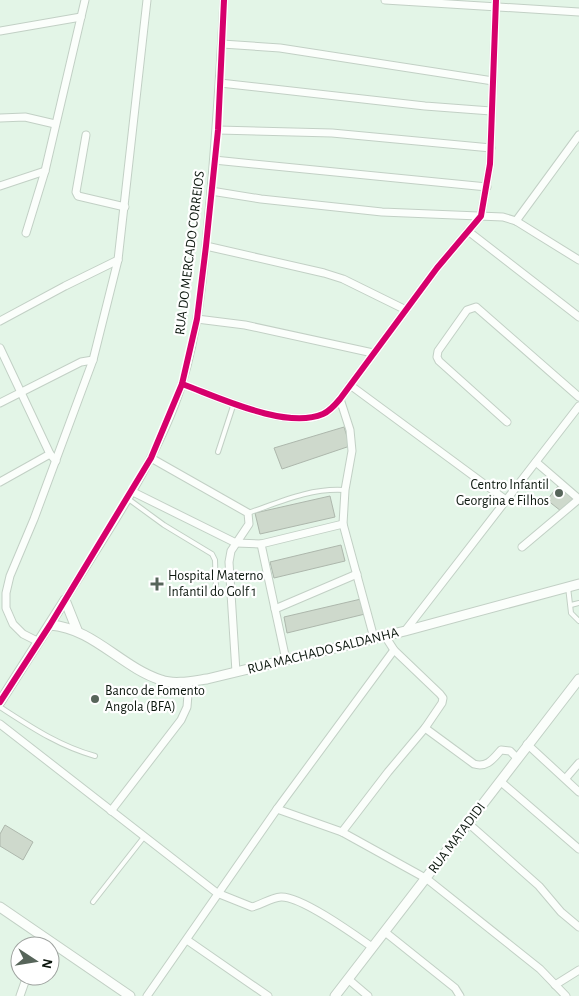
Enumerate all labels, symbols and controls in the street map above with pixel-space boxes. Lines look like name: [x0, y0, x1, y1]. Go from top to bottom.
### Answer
street label: RUA DO MERCADO CORREIOS: [173, 170, 207, 336]
place label: Centro Infantil Georgina e Filhos: [456, 478, 549, 508]
marker: Centro Infantil Georgina e Filhos: [553, 487, 565, 499]
place label: Hospital Materno Infantil do Golf 1: [168, 569, 263, 599]
marker: Hospital Materno Infantil do Golf 1: [150, 577, 164, 591]
street label: RUA MACHADO SALDANHA: [246, 625, 400, 677]
place label: Banco de Fomento Angola (BFA): [105, 684, 205, 714]
marker: Banco de Fomento Angola (BFA): [89, 693, 101, 705]
street label: RUA MATADIDI: [426, 800, 488, 876]
north arrow: [10, 936, 60, 986]
text: N: [39, 957, 55, 970]

